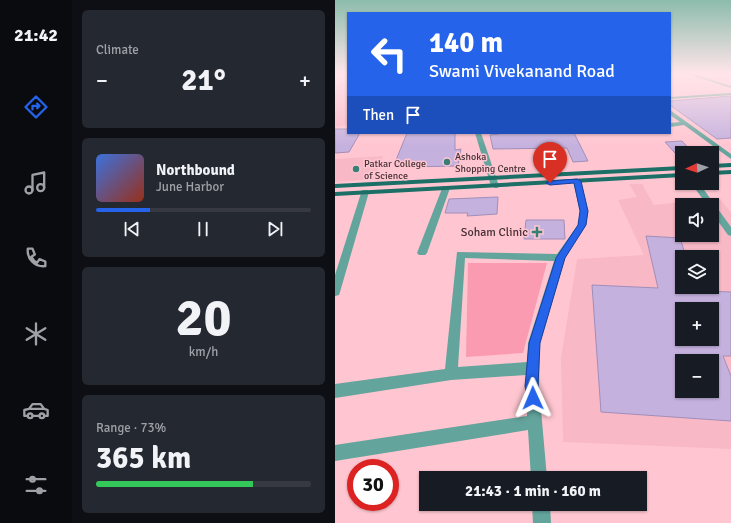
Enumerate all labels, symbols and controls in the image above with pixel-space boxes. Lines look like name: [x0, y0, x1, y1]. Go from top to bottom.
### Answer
text: 21:42: [14, 24, 58, 46]
text: 140 m: [429, 26, 503, 60]
icon: left: [363, 28, 415, 80]
text: Climate: [96, 42, 139, 58]
text: Swami Vivekanand Road: [429, 60, 615, 82]
text: 21°: [181, 62, 226, 99]
text: −: [96, 67, 108, 94]
text: +: [299, 67, 311, 94]
icon: directions: [22, 93, 50, 121]
icon: arrive: [402, 104, 424, 126]
text: Then: [363, 106, 394, 124]
pin: [533, 142, 567, 183]
north arrow: [675, 146, 719, 190]
map controls: [675, 146, 719, 398]
icon: arrive: [539, 148, 561, 170]
place label: Ashoka Shopping Centre: [455, 151, 526, 175]
marker: Ashoka Shopping Centre: [442, 157, 452, 167]
place label: Patkar College of Science: [364, 158, 426, 182]
text: Northbound: [156, 161, 235, 179]
marker: Patkar College of Science: [351, 164, 361, 174]
icon: music: [22, 169, 50, 197]
text: June Harbor: [156, 179, 224, 195]
button: sound: [675, 198, 719, 242]
icon: previous: [121, 218, 143, 240]
icon: pause: [192, 218, 214, 240]
icon: next: [264, 218, 286, 240]
place label: Soham Clinic: [461, 225, 528, 240]
marker: Soham Clinic: [531, 226, 543, 238]
icon: phone: [22, 244, 50, 272]
button: layers: [675, 250, 719, 294]
text: 20: [175, 286, 232, 350]
button: +: [675, 302, 719, 346]
icon: climate: [22, 320, 50, 348]
text: km/h: [189, 344, 218, 360]
button: −: [675, 354, 719, 398]
position arrow: [512, 377, 554, 419]
icon: car: [22, 396, 50, 424]
text: Range · 73%: [96, 420, 166, 436]
text: 365 km: [96, 440, 191, 477]
speed limit sign: 30: [347, 459, 399, 511]
icon: filters: [22, 471, 50, 499]
text: 21:43 · 1 min · 160 m: [465, 482, 601, 500]

